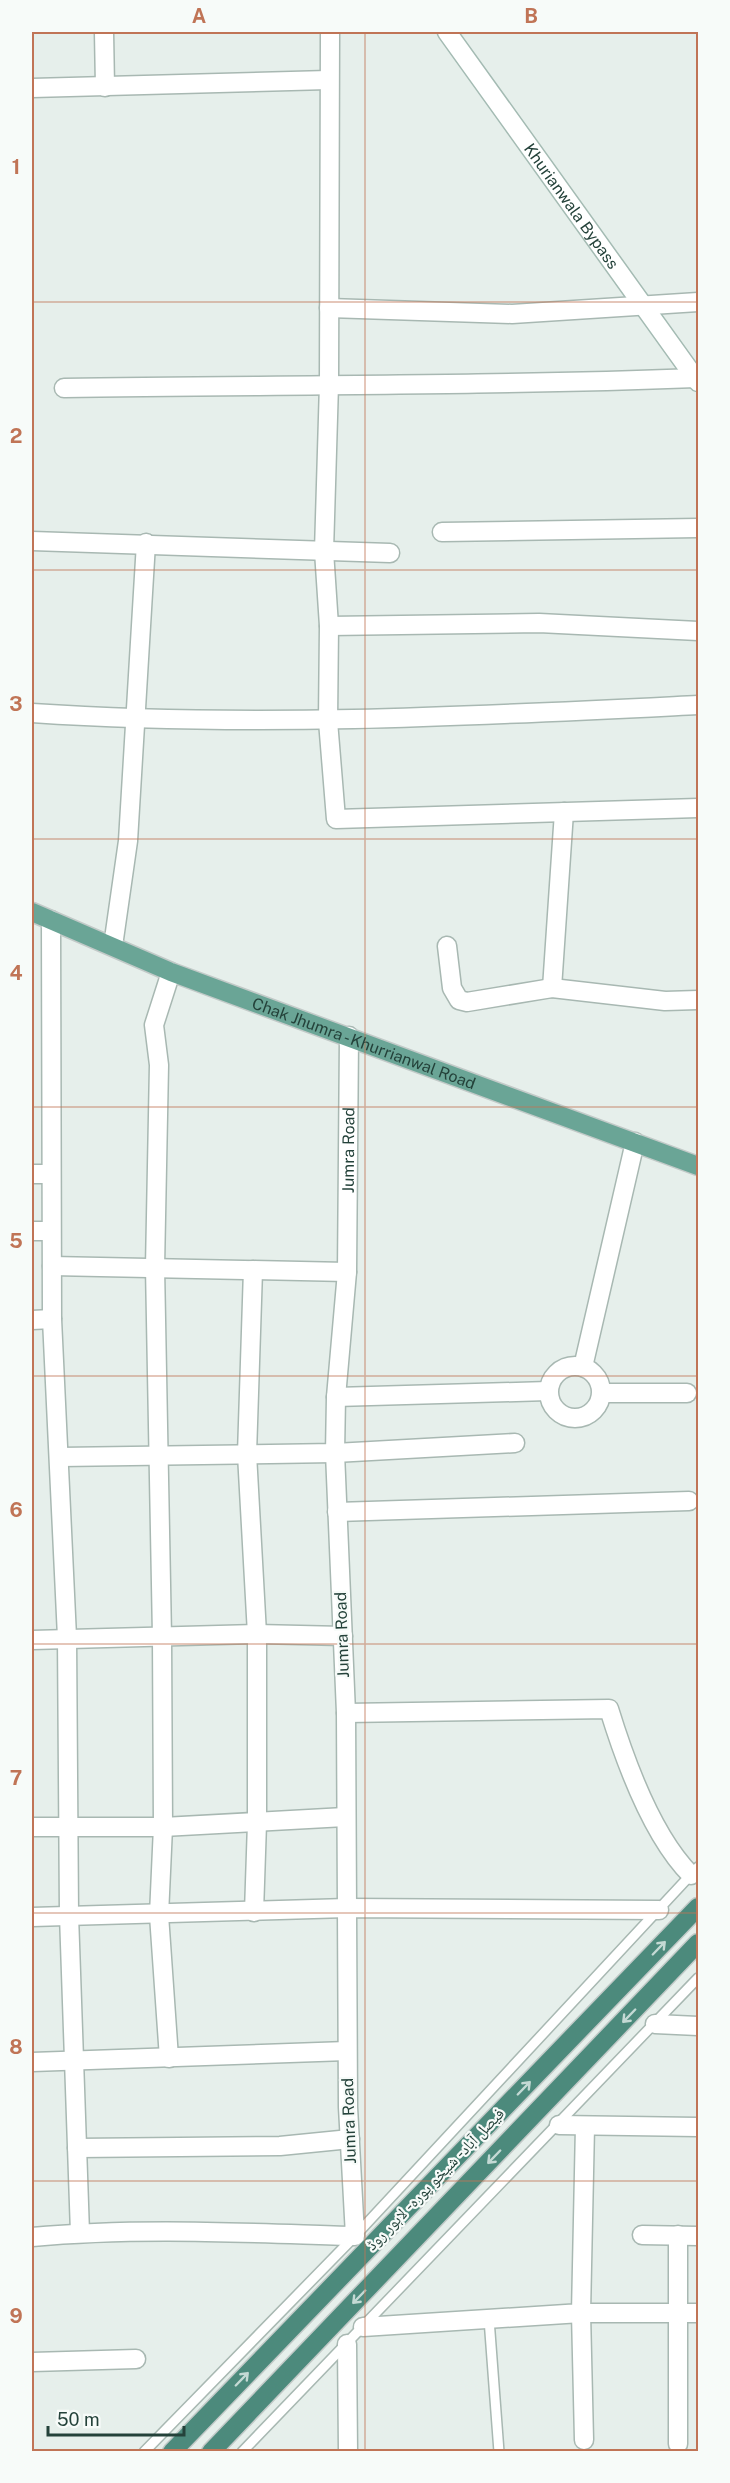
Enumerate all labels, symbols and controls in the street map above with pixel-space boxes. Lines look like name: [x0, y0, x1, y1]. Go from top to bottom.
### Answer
text: A: [192, 4, 206, 28]
text: B: [524, 4, 538, 28]
street label: Khurianwala Bypass: [520, 139, 623, 272]
text: 1: [12, 155, 20, 179]
text: 2: [10, 424, 22, 448]
text: 3: [9, 692, 23, 716]
text: 4: [9, 961, 23, 985]
street label: Chak Jhumra - Khurrianwal Road: [250, 993, 478, 1093]
street label: Jumra Road: [338, 1107, 358, 1193]
text: 5: [9, 1229, 23, 1253]
text: 6: [9, 1498, 23, 1522]
street label: Jumra Road: [331, 1592, 353, 1678]
text: 7: [10, 1766, 22, 1790]
one-way arrow: [652, 1940, 666, 1955]
one-way arrow: [622, 2008, 636, 2023]
text: 8: [9, 2035, 23, 2059]
street label: Jumra Road: [338, 2078, 360, 2164]
one-way arrow: [516, 2081, 530, 2096]
street label: فیصل آباد - شیخو پورہ - لاہور روڈ: [362, 2104, 509, 2255]
one-way arrow: [487, 2149, 501, 2164]
one-way arrow: [352, 2290, 366, 2305]
text: 9: [9, 2304, 23, 2328]
one-way arrow: [235, 2372, 249, 2387]
scale bar: [48, 2399, 184, 2437]
text: 50 m: [57, 2409, 100, 2430]

